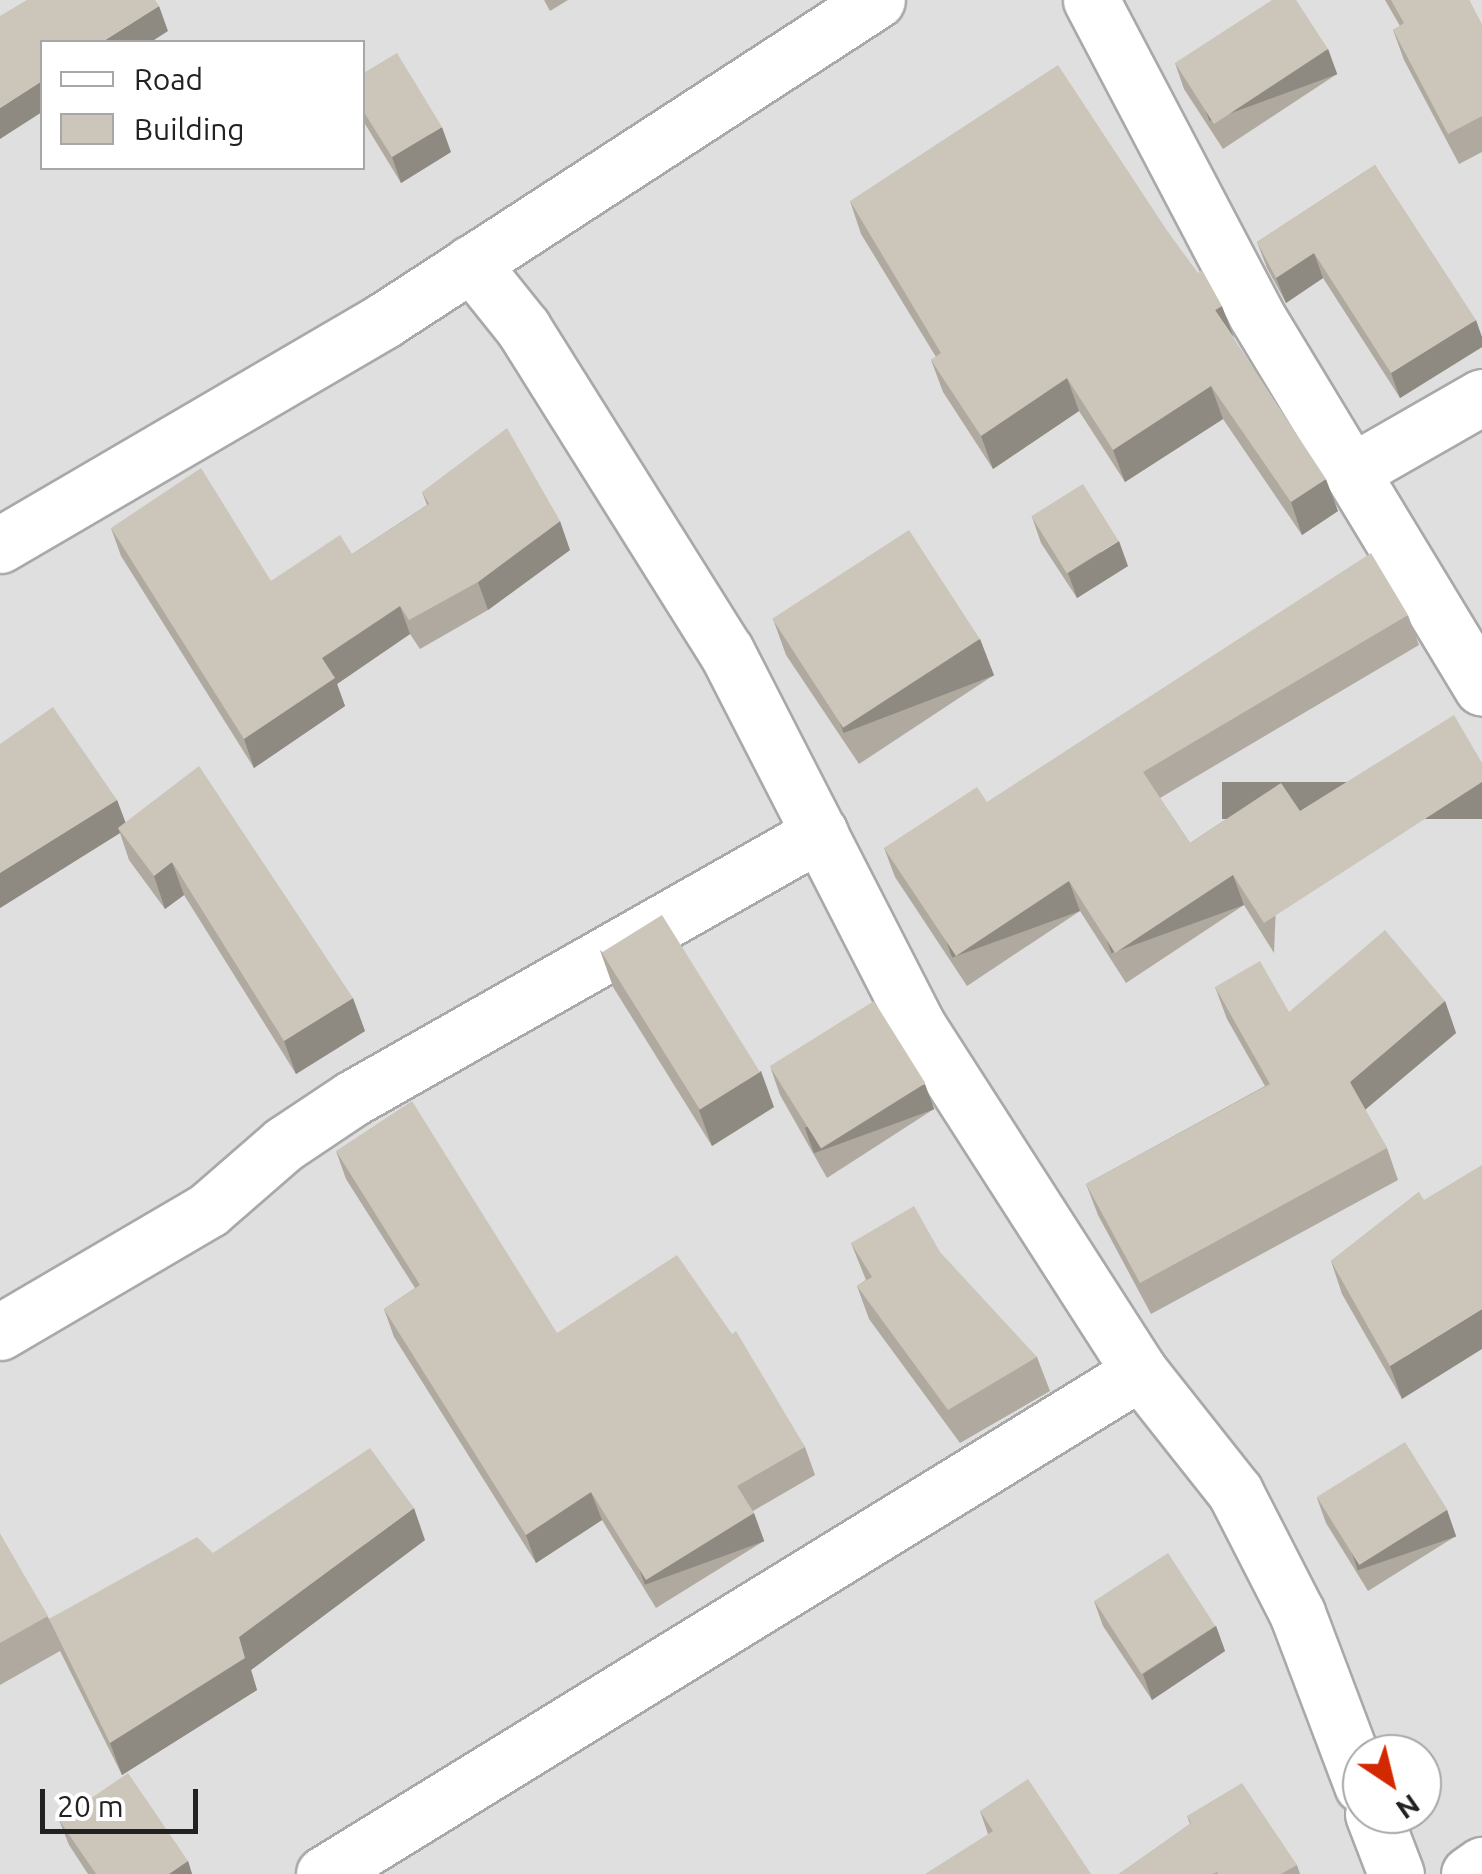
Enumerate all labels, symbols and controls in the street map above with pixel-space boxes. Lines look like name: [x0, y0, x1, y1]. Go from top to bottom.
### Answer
legend: [40, 40, 365, 170]
text: Road: [134, 62, 203, 96]
text: Building: [134, 112, 245, 146]
north arrow: [1342, 1734, 1442, 1834]
scale bar: [45, 1769, 202, 1831]
text: 20 m: [57, 1789, 124, 1823]
text: N: [1391, 1789, 1426, 1826]

